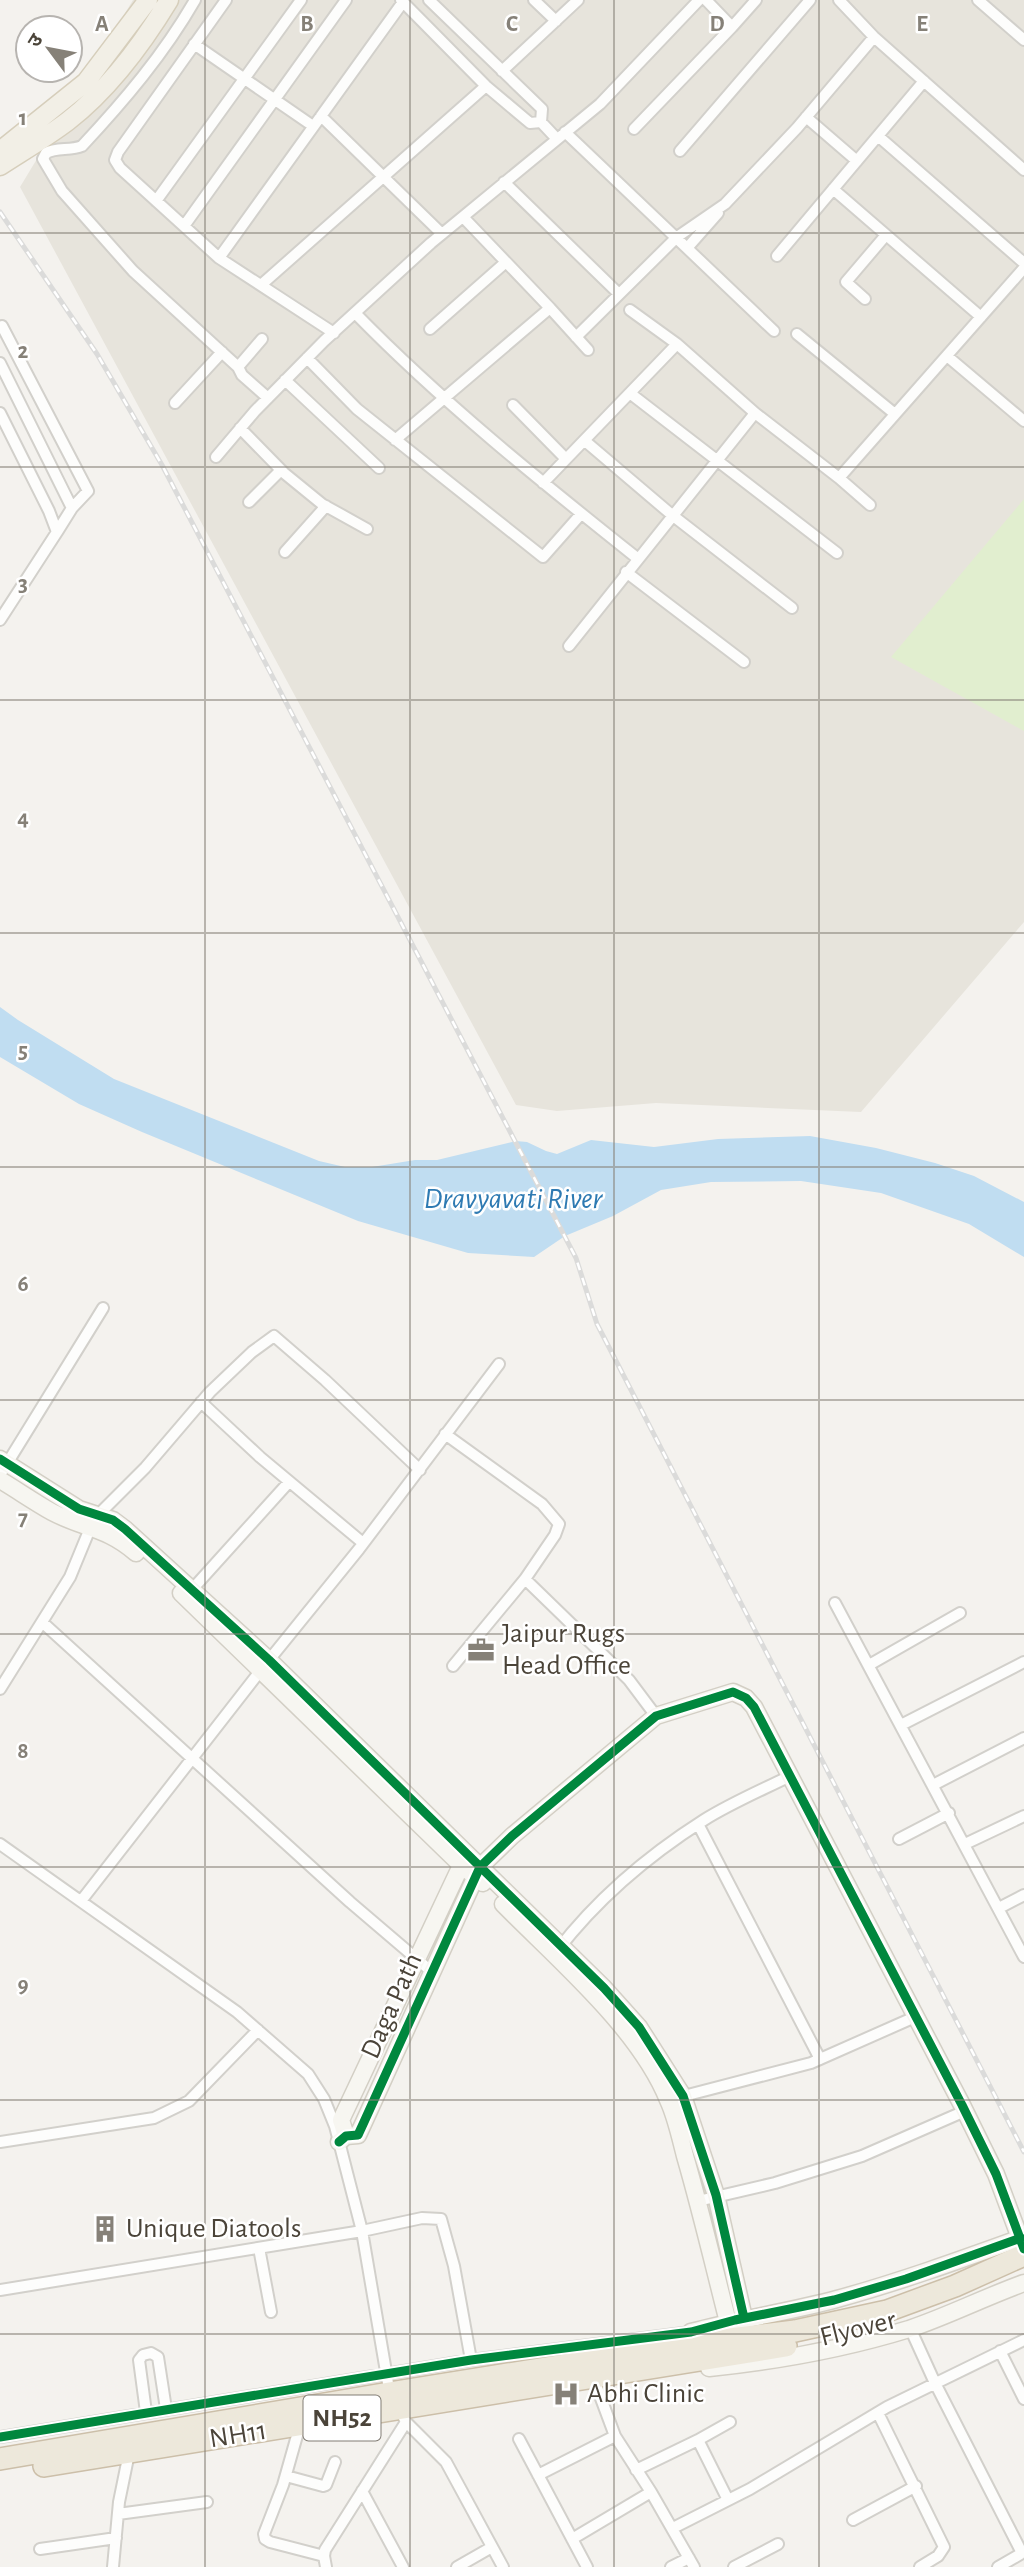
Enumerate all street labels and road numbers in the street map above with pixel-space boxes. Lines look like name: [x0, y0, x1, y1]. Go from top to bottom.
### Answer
street label: Daga Path: [356, 1949, 428, 2063]
street label: Flyover: [817, 2306, 899, 2352]
road number: NH52: [304, 2396, 380, 2440]
street label: NH11: [207, 2417, 269, 2453]

